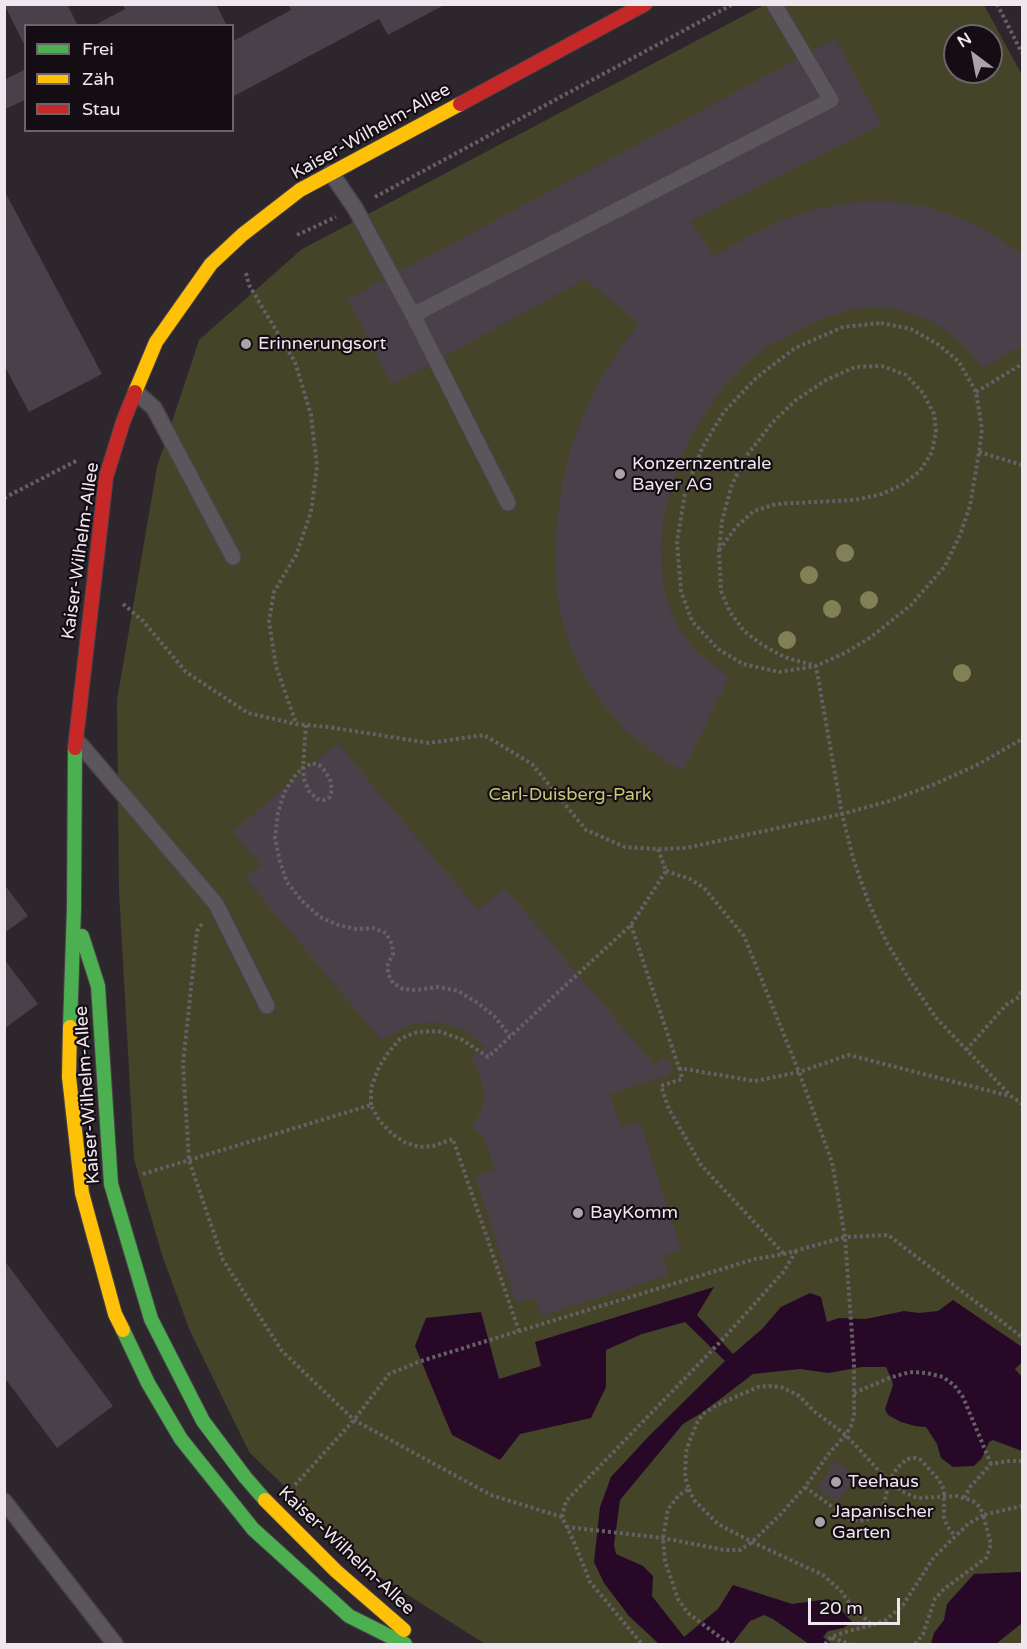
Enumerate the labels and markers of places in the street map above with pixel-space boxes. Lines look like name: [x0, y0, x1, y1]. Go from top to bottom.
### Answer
place label: Erinnerungsort: [258, 333, 386, 355]
marker: Erinnerungsort: [239, 337, 253, 351]
place label: Konzernzentrale Bayer AG: [632, 453, 771, 496]
marker: Konzernzentrale Bayer AG: [613, 467, 627, 481]
place label: BayKomm: [590, 1202, 678, 1224]
marker: BayKomm: [571, 1206, 585, 1220]
place label: Teehaus: [848, 1471, 919, 1493]
marker: Teehaus: [829, 1475, 843, 1489]
place label: Japanischer Garten: [832, 1501, 934, 1544]
marker: Japanischer Garten: [813, 1515, 827, 1529]

